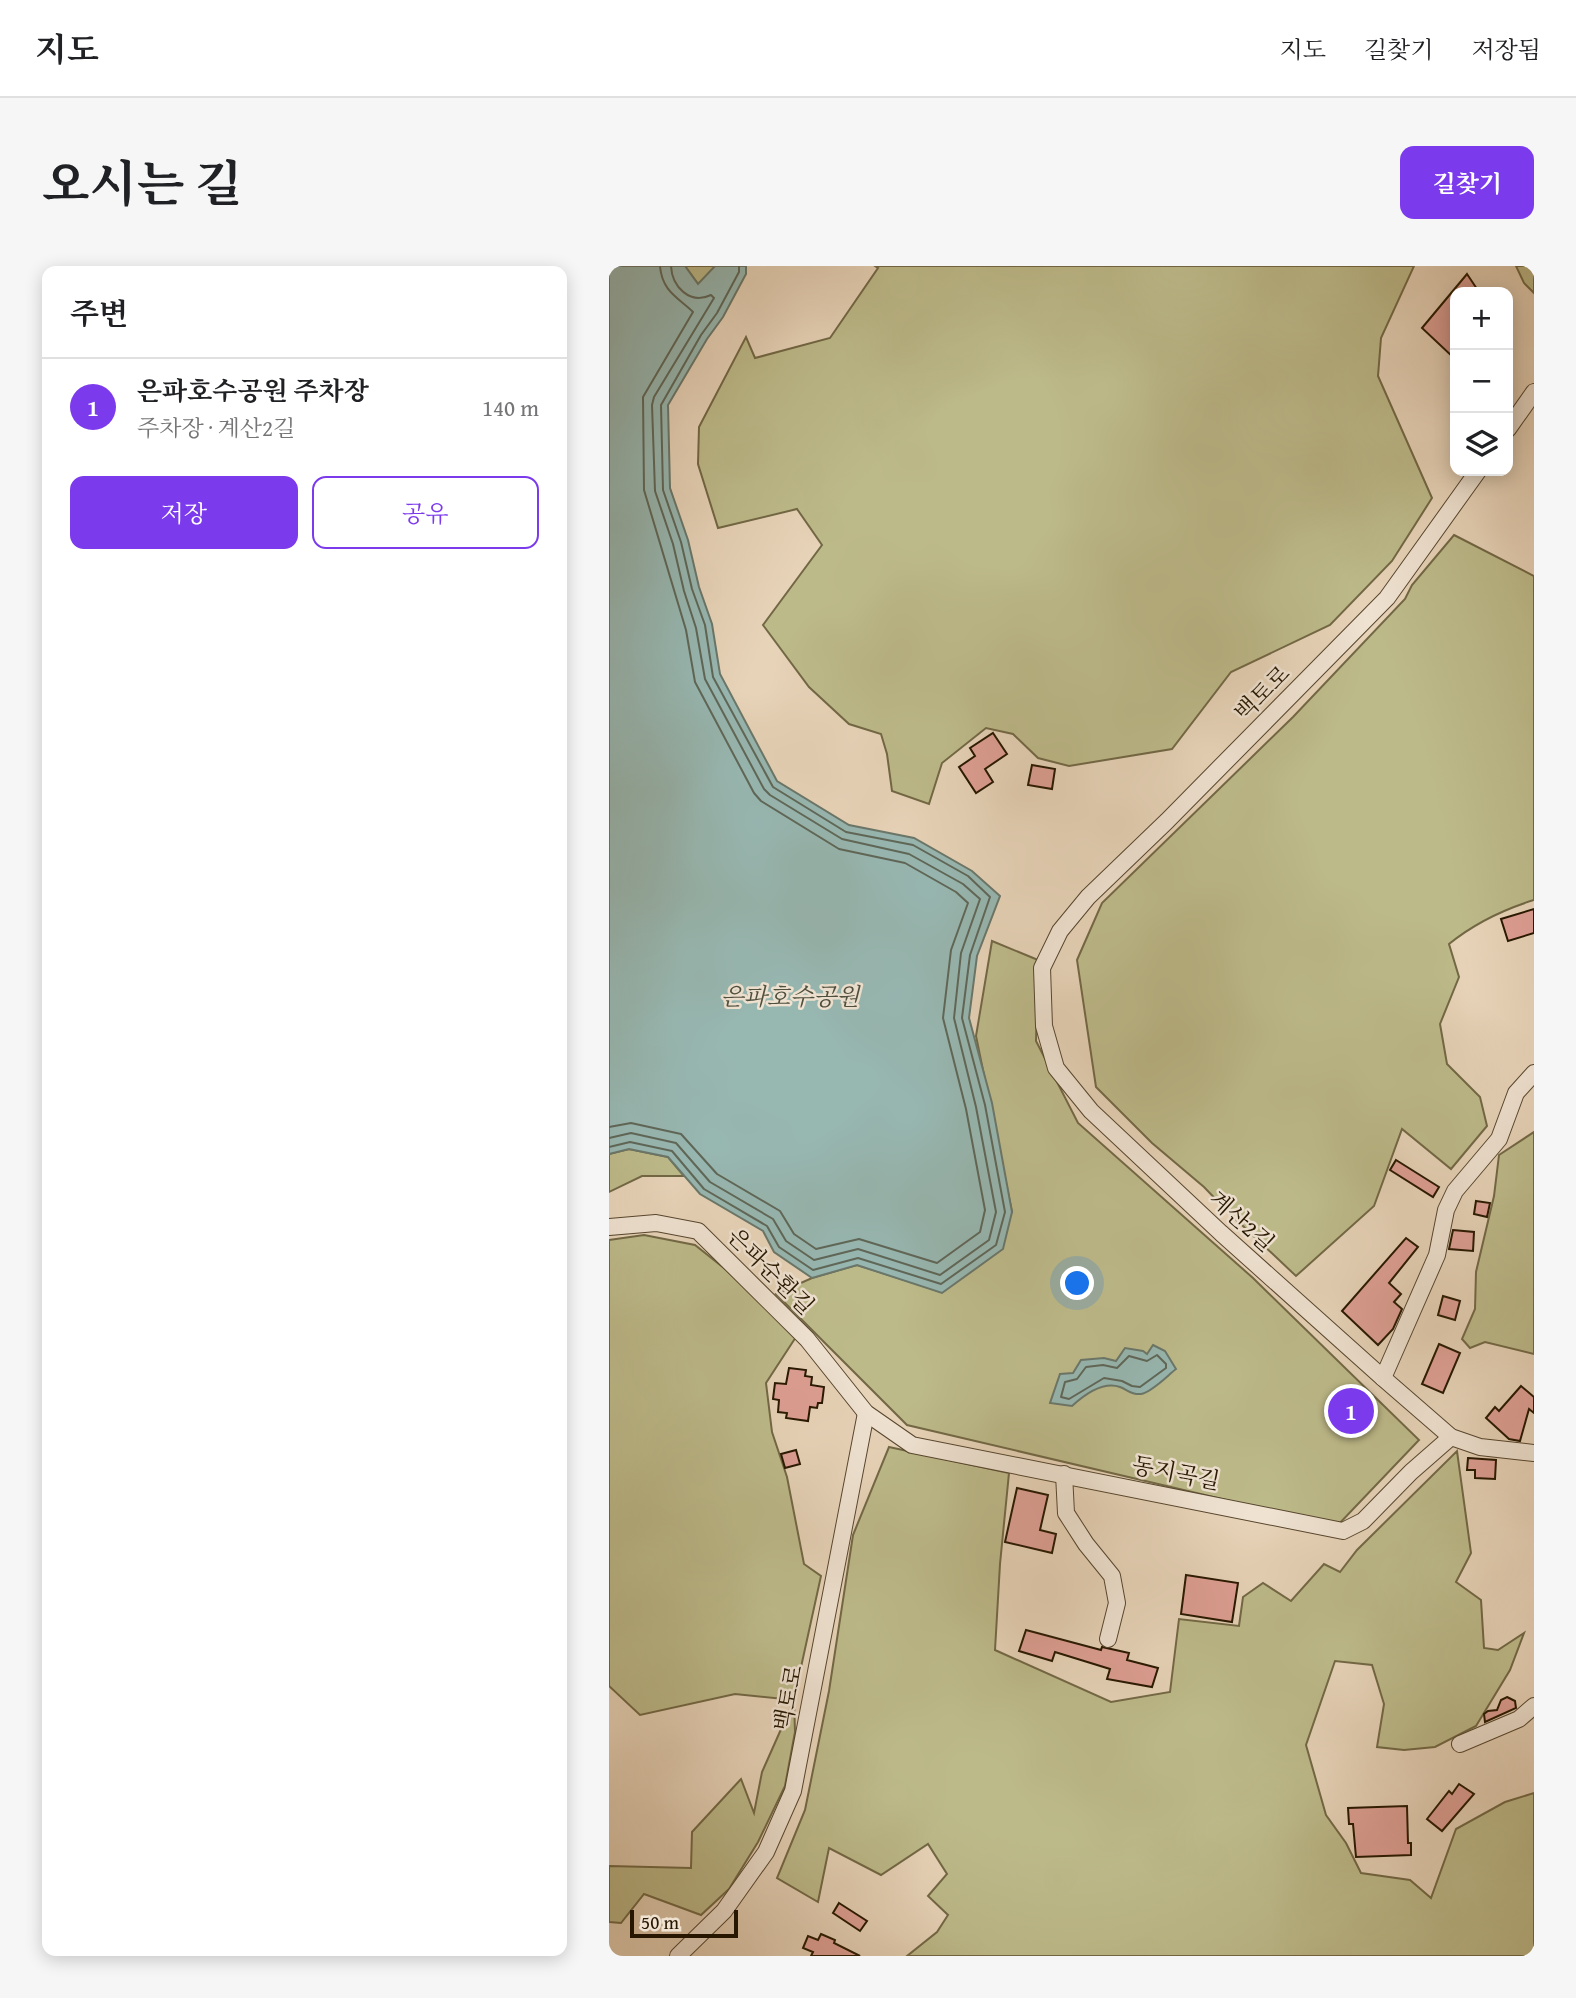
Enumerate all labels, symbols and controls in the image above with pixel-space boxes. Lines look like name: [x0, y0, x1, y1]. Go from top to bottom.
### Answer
text: 지도: [35, 25, 99, 73]
text: 지도: [1280, 32, 1326, 67]
text: 길찾기: [1364, 32, 1433, 67]
text: 저장됨: [1471, 32, 1541, 67]
button: 길찾기: [1400, 146, 1534, 219]
text: 오시는 길: [42, 147, 242, 219]
map controls: [1450, 287, 1513, 476]
button: +: [1450, 287, 1513, 350]
text: 주변: [70, 291, 128, 335]
button: −: [1450, 350, 1513, 413]
text: 은파호수공원 주차장: [137, 371, 369, 410]
text: 1: [87, 391, 99, 424]
text: 140 m: [482, 391, 539, 424]
text: 주차장 · 계산2길: [137, 411, 295, 444]
button: layers: [1450, 413, 1513, 476]
button: 저장: [70, 476, 298, 549]
button: 공유: [312, 476, 539, 549]
street label: 백토로: [1226, 657, 1297, 728]
water label: 은파호수공원: [720, 979, 861, 1014]
street label: 계산2길: [1202, 1182, 1282, 1259]
street label: 은파순환길: [720, 1220, 822, 1322]
your location: [1060, 1266, 1094, 1300]
pin: 1: [1328, 1385, 1374, 1437]
street label: 동지곡길: [1129, 1448, 1223, 1497]
street label: 백토로: [765, 1662, 810, 1734]
scale bar: [630, 1907, 739, 1939]
text: 50 m: [641, 1908, 679, 1936]

